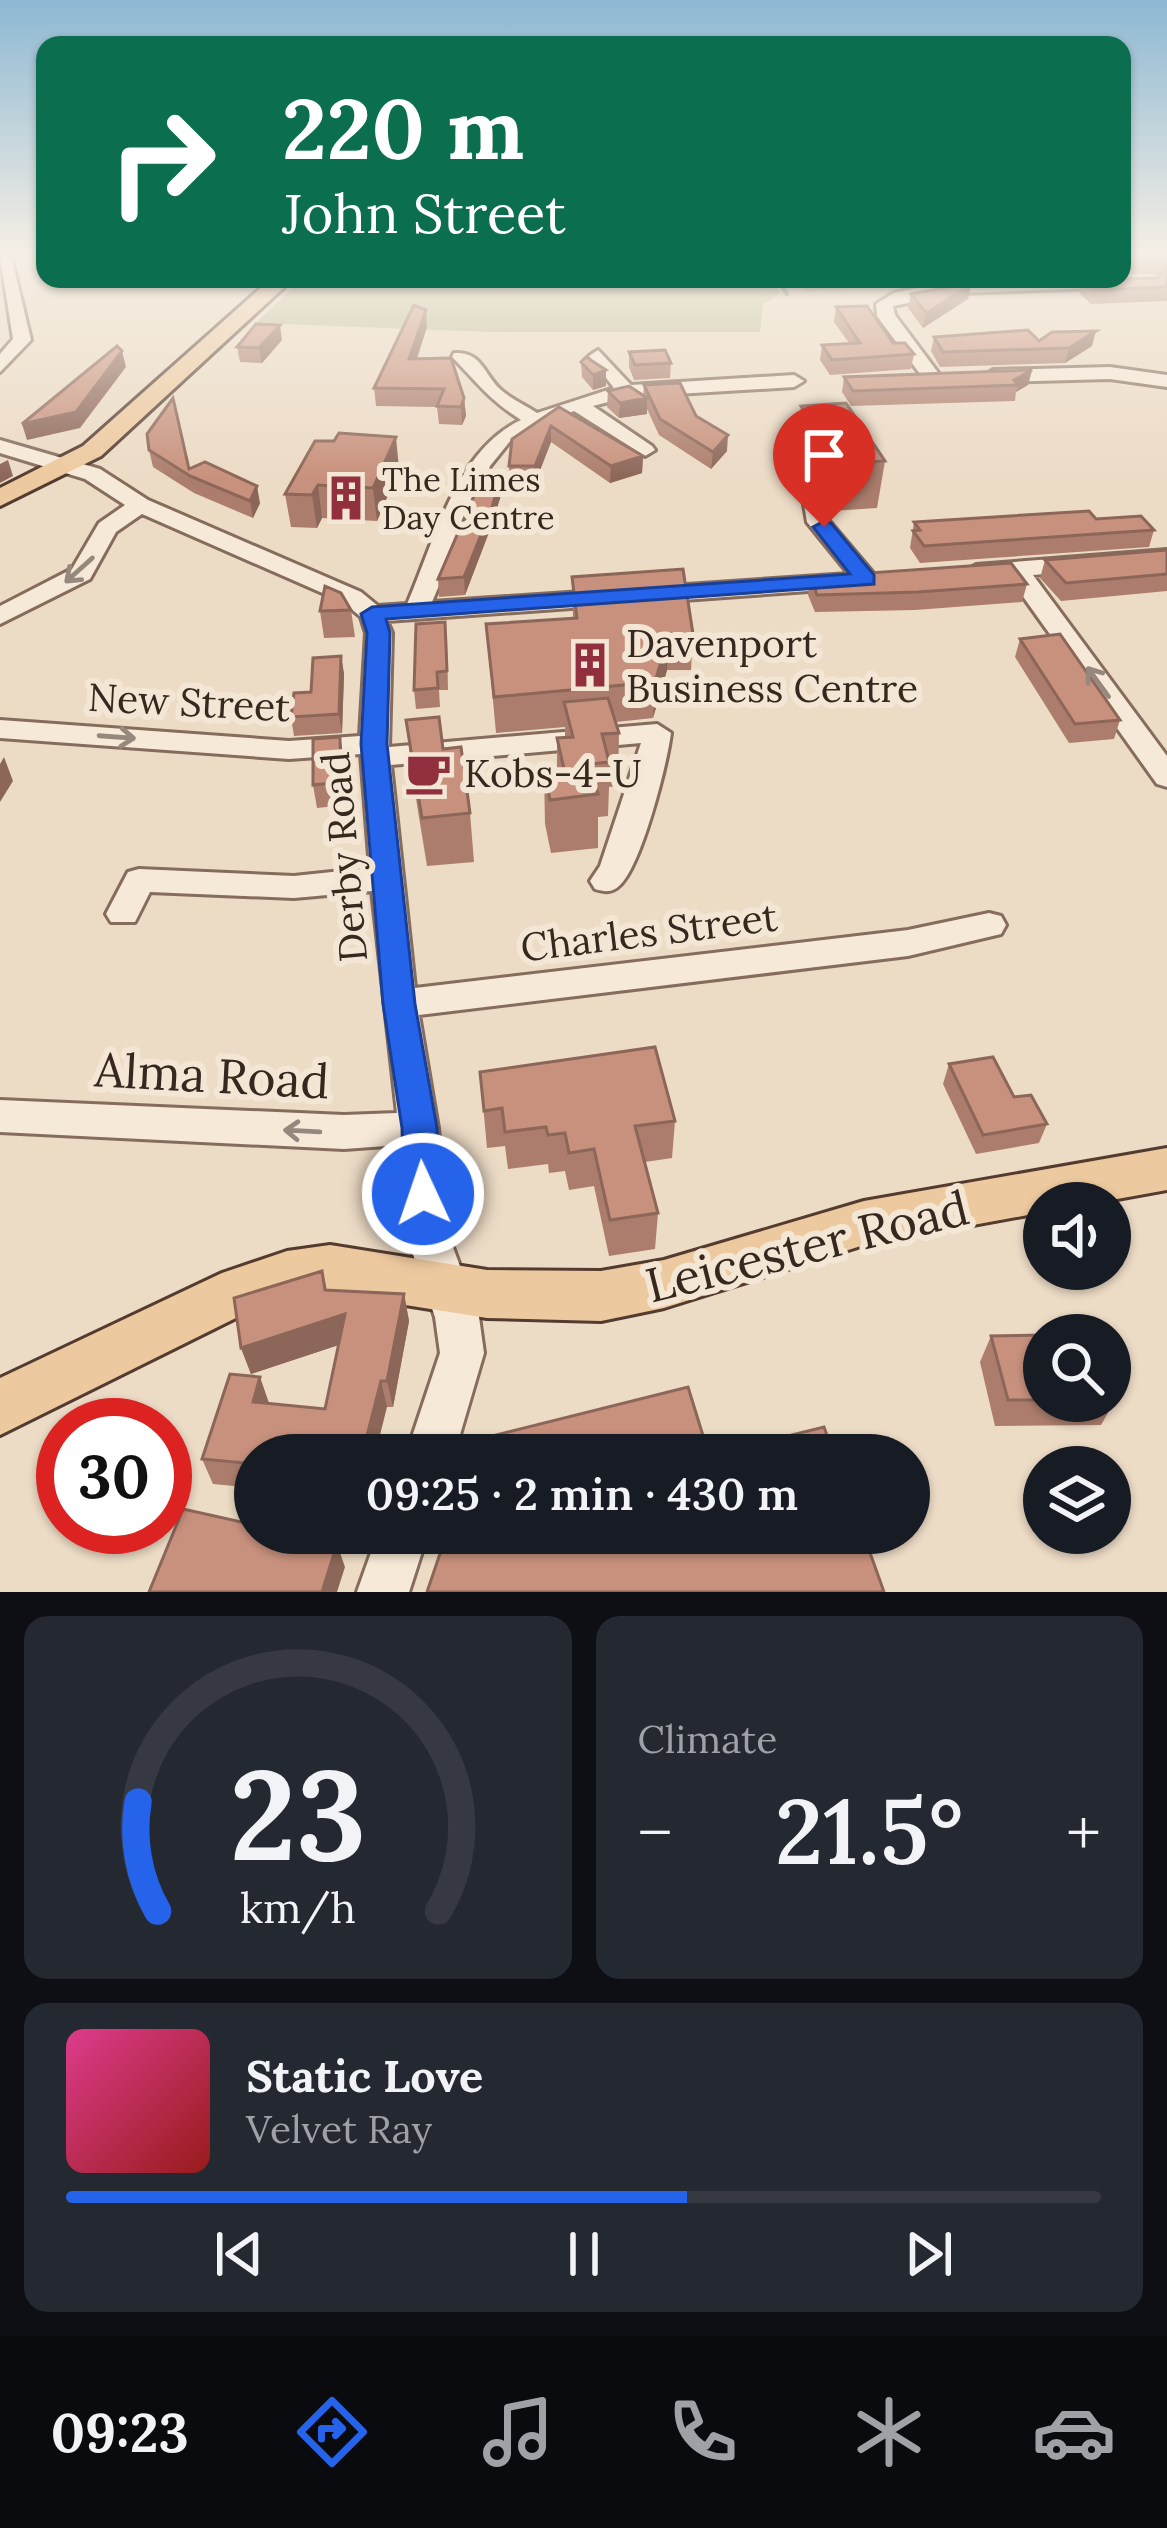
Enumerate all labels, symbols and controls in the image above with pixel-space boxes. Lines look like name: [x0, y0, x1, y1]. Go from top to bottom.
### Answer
text: 220 m: [282, 74, 524, 182]
icon: right: [84, 84, 240, 240]
text: John Street: [282, 179, 566, 248]
pin: [773, 404, 875, 527]
icon: arrive: [791, 422, 857, 488]
place label: The Limes Day Centre: [382, 458, 555, 538]
building icon: The Limes Day Centre: [321, 473, 371, 523]
one-way arrow: [64, 555, 94, 583]
place label: Davenport Business Centre: [626, 618, 918, 713]
building icon: Davenport Business Centre: [565, 640, 615, 690]
one-way arrow: [1086, 666, 1112, 699]
street label: New Street: [87, 672, 291, 732]
one-way arrow: [97, 726, 136, 749]
cafe icon: Kobs-4-U: [403, 748, 453, 798]
place label: Kobs-4-U: [464, 748, 642, 798]
street label: Derby Road: [310, 750, 378, 964]
street label: Charles Street: [518, 891, 780, 973]
street label: Alma Road: [92, 1038, 331, 1112]
one-way arrow: [283, 1119, 322, 1142]
position arrow: [360, 1131, 486, 1257]
street label: Leicester Road: [639, 1176, 975, 1316]
map controls: [1023, 1182, 1131, 1554]
button: sound: [1023, 1182, 1131, 1290]
button: search: [1023, 1314, 1131, 1422]
speed limit sign: 30: [36, 1398, 192, 1554]
button: layers: [1023, 1446, 1131, 1554]
text: 09:25 · 2 min · 430 m: [366, 1465, 798, 1522]
text: Climate: [638, 1714, 777, 1764]
text: 23: [230, 1734, 366, 1894]
text: 21.5°: [775, 1773, 964, 1889]
text: −: [638, 1790, 672, 1874]
text: +: [1066, 1790, 1101, 1874]
text: km/h: [240, 1879, 356, 1934]
text: Static Love: [246, 2047, 483, 2104]
text: Velvet Ray: [246, 2104, 432, 2154]
icon: previous: [206, 2221, 272, 2287]
icon: pause: [551, 2221, 617, 2287]
icon: next: [896, 2221, 962, 2287]
icon: directions: [290, 2390, 374, 2474]
icon: music: [476, 2390, 560, 2474]
icon: phone: [661, 2390, 745, 2474]
icon: climate: [847, 2390, 931, 2474]
icon: car: [1032, 2390, 1116, 2474]
text: 09:23: [51, 2398, 189, 2467]

